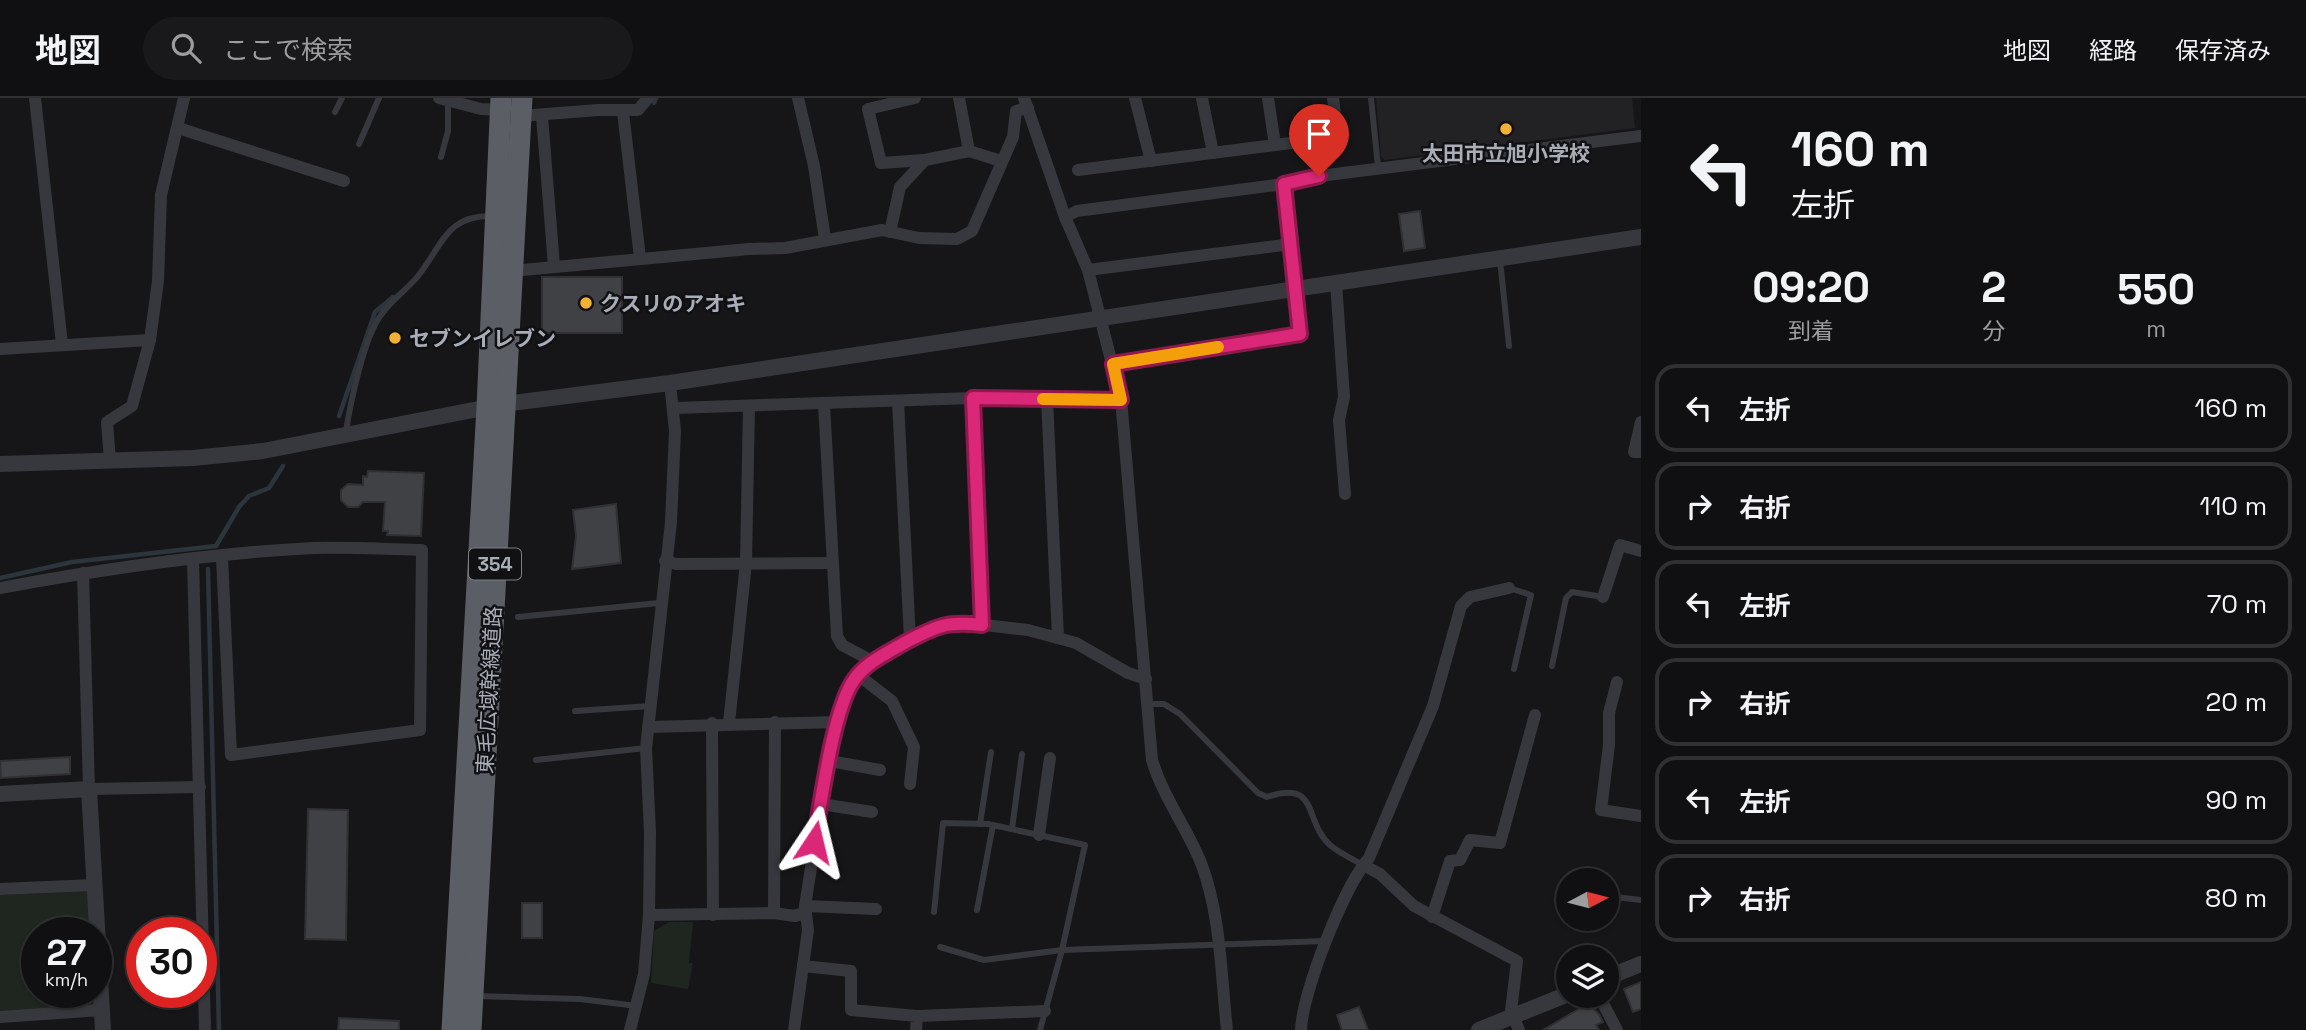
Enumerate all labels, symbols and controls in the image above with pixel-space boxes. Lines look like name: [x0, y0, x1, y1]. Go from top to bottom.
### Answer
search box: [143, 17, 633, 80]
icon: search: [167, 29, 205, 67]
text: 地図: [35, 30, 101, 72]
text: ここで検索: [223, 33, 353, 67]
text: 地図: [2003, 35, 2051, 66]
text: 経路: [2089, 35, 2137, 66]
text: 保存済み: [2175, 35, 2271, 66]
pin: [1289, 104, 1349, 176]
icon: arrive: [1300, 115, 1338, 153]
text: 160 m: [1791, 118, 1929, 180]
marker: 太田市立旭小学校: [1498, 121, 1514, 137]
icon: left: [1676, 126, 1767, 217]
place label: 太田市立旭小学校: [1422, 140, 1590, 167]
text: 左折: [1791, 185, 1855, 225]
text: 09:20: [1752, 261, 1870, 314]
text: 2: [1981, 261, 2006, 314]
text: 550: [2117, 263, 2195, 316]
place label: クスリのアオキ: [600, 290, 746, 317]
marker: クスリのアオキ: [578, 295, 594, 311]
text: m: [2146, 314, 2166, 344]
text: 到着: [1788, 316, 1834, 346]
text: 分: [1982, 316, 2005, 346]
place label: セブンイレブン: [409, 325, 556, 352]
marker: セブンイレブン: [387, 330, 403, 346]
icon: left: [1680, 389, 1718, 427]
text: 160 m: [2195, 391, 2267, 425]
text: 左折: [1739, 393, 1791, 427]
icon: right: [1680, 487, 1718, 525]
text: 110 m: [2200, 489, 2267, 523]
text: 右折: [1739, 491, 1791, 525]
road number: 354: [469, 548, 521, 579]
icon: left: [1680, 585, 1718, 623]
text: 70 m: [2207, 587, 2267, 621]
text: 左折: [1739, 589, 1791, 623]
street label: 東毛広域幹線道路: [471, 605, 507, 775]
icon: right: [1680, 683, 1718, 721]
text: 20 m: [2206, 685, 2267, 719]
text: 右折: [1739, 687, 1791, 721]
icon: left: [1680, 781, 1718, 819]
text: 90 m: [2205, 783, 2267, 817]
text: 左折: [1739, 785, 1791, 819]
position arrow: [777, 805, 851, 879]
north arrow: [1556, 868, 1619, 931]
map controls: [1556, 868, 1619, 1008]
icon: right: [1680, 879, 1718, 917]
text: 80 m: [2205, 881, 2267, 915]
text: 右折: [1739, 883, 1791, 917]
speed limit sign: 30: [126, 917, 217, 1008]
text: 27: [47, 931, 86, 975]
button: layers: [1556, 945, 1619, 1008]
text: km/h: [45, 968, 88, 991]

